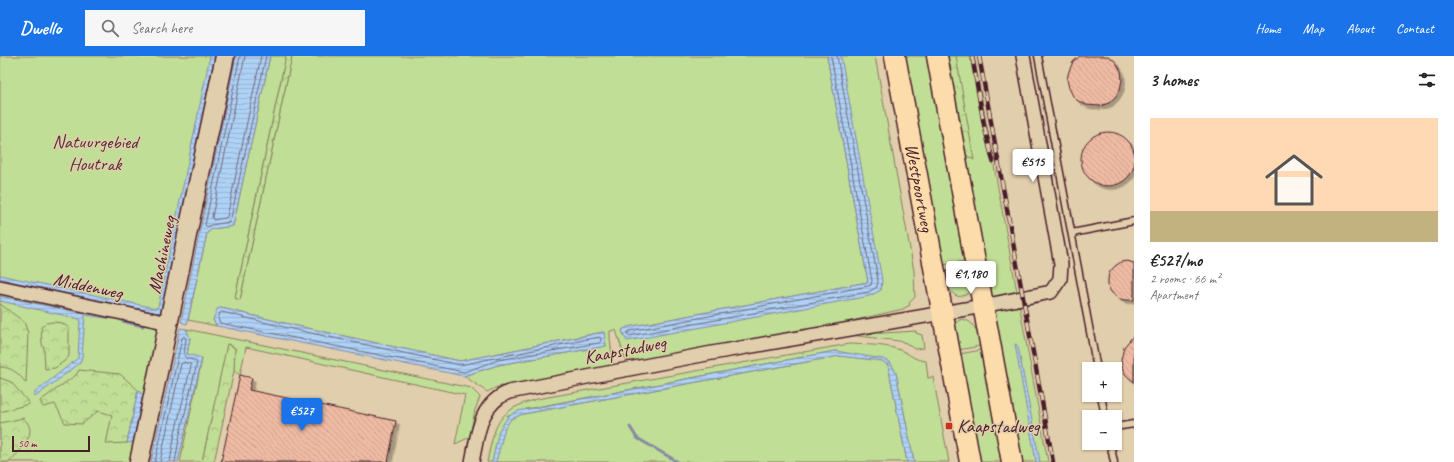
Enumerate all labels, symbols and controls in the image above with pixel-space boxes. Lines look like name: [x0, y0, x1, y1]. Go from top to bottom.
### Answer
search box: [85, 10, 365, 46]
text: Dwello: [20, 16, 61, 40]
icon: search: [99, 17, 121, 39]
text: Search here: [131, 19, 192, 38]
text: Home: [1255, 20, 1281, 37]
text: Map: [1303, 20, 1324, 37]
text: About: [1346, 20, 1374, 37]
text: Contact: [1396, 20, 1434, 37]
icon: filters: [1416, 69, 1438, 91]
text: 3 homes: [1150, 70, 1198, 91]
park label: Natuurgebied Houtrak: [52, 130, 141, 176]
street label: Westpoortweg: [899, 142, 939, 235]
icon: home: [1258, 144, 1330, 216]
pin: €515: [1009, 149, 1057, 183]
text: €515: [1022, 154, 1044, 170]
street label: Machineweg: [142, 213, 182, 296]
text: €527/mo: [1150, 250, 1202, 271]
pin: €1,180: [938, 261, 1004, 295]
text: €1,180: [955, 266, 987, 282]
street label: Middenweg: [51, 267, 126, 305]
text: 2 rooms · 66 m²: [1150, 271, 1220, 287]
text: Apartment: [1150, 287, 1198, 303]
street label: Kaapstadweg: [582, 330, 669, 370]
map controls: [1082, 362, 1122, 450]
button: +: [1082, 362, 1122, 402]
pin: €527: [278, 398, 326, 432]
text: €527: [290, 403, 314, 419]
button: −: [1082, 410, 1122, 450]
place label: Kaapstadweg: [957, 414, 1041, 438]
marker: Kaapstadweg: [944, 421, 954, 431]
scale bar: [12, 434, 90, 453]
text: 50 m: [18, 436, 37, 450]

